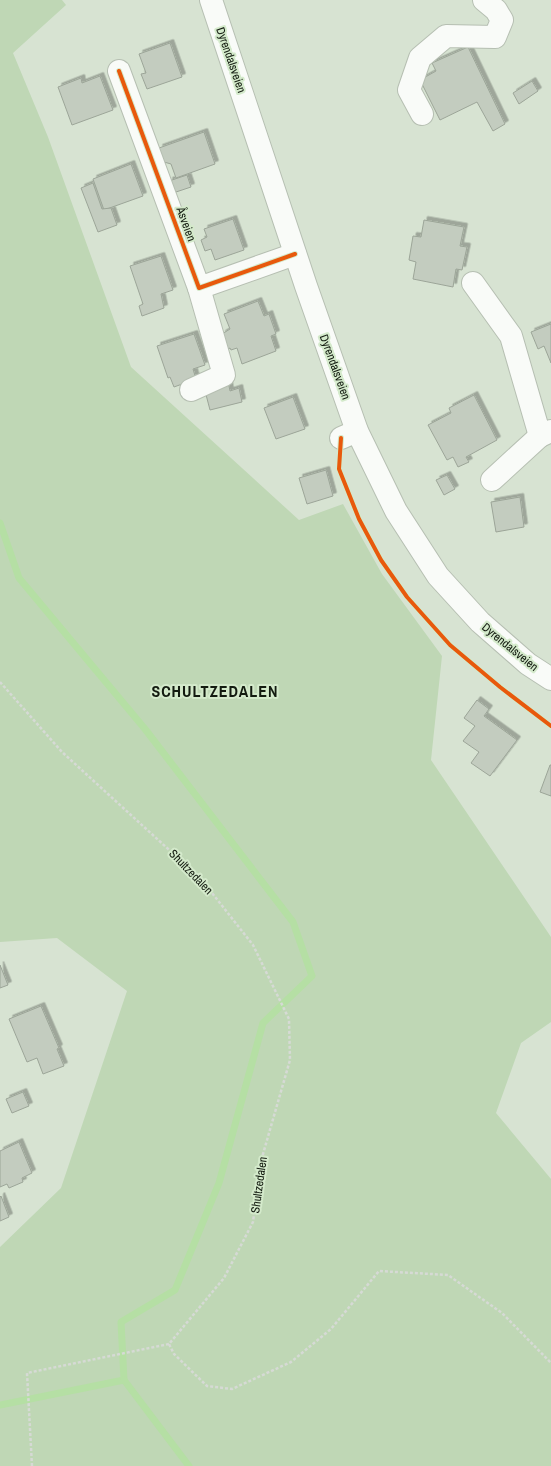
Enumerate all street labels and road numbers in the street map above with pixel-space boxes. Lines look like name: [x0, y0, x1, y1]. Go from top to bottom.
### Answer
street label: Dyrendalsveien: [212, 25, 250, 95]
street label: Åsveien: [172, 204, 200, 243]
street label: Dyrendalsveien: [316, 332, 354, 402]
street label: Dyrendalsveien: [478, 619, 542, 675]
street label: Shultzedalen: [165, 846, 217, 898]
street label: Shultzedalen: [247, 1156, 271, 1214]

